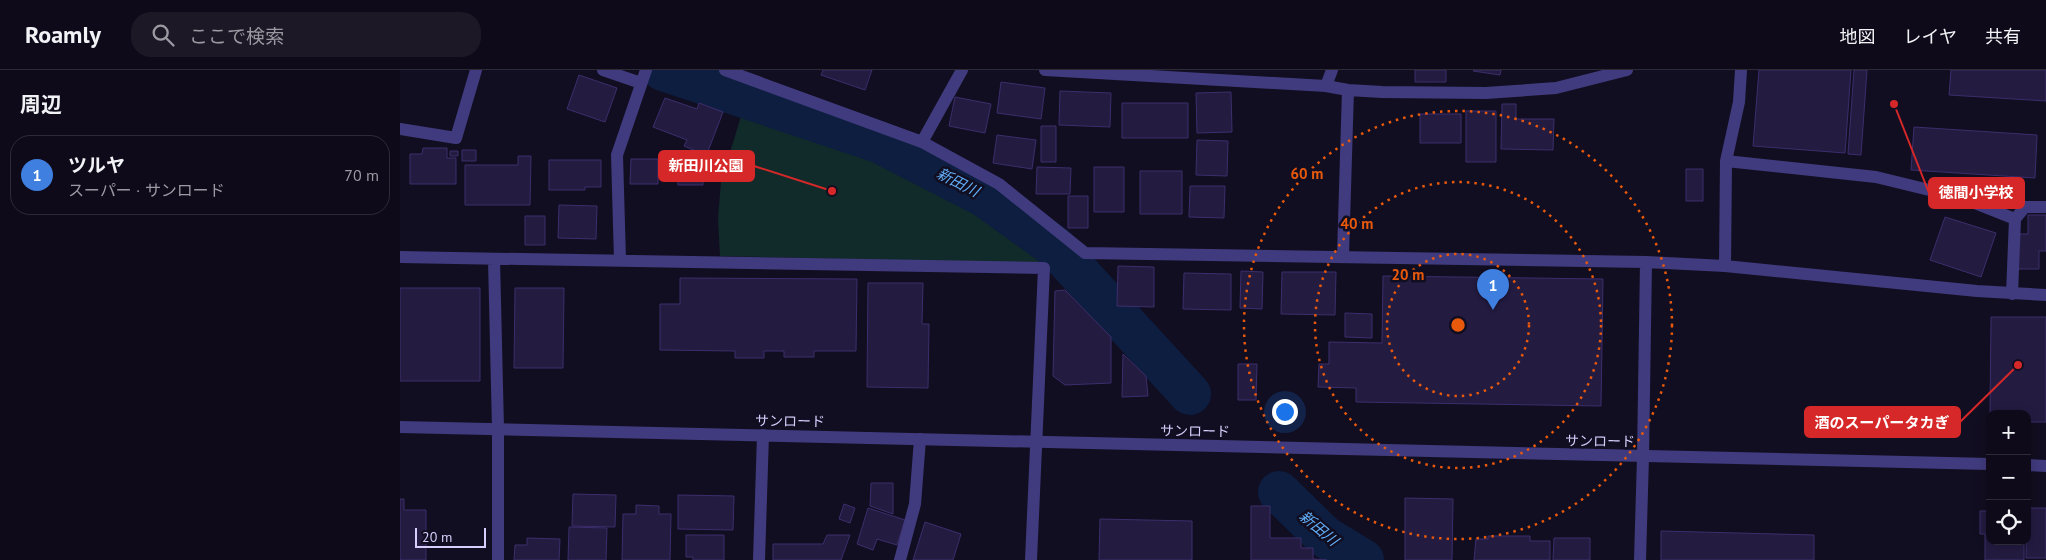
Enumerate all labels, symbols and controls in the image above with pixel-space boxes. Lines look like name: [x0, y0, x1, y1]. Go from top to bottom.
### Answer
search box: [131, 12, 481, 57]
text: Roamly: [25, 19, 101, 50]
icon: search: [149, 21, 177, 49]
text: ここで検索: [189, 24, 284, 48]
text: 地図: [1840, 25, 1876, 48]
text: レイヤ: [1904, 25, 1957, 48]
text: 共有: [1985, 25, 2021, 48]
text: 周辺: [20, 91, 62, 118]
callout: 新田川公園: [659, 151, 754, 181]
text: ツルヤ: [68, 153, 125, 177]
text: 新田川公園: [668, 156, 744, 175]
water label: 新田川: [934, 163, 984, 202]
text: 60 m: [1291, 164, 1323, 183]
text: 1: [32, 165, 42, 185]
text: 70 m: [344, 165, 379, 185]
callout: 徳間小学校: [1929, 178, 2024, 208]
text: スーパー · サンロード: [68, 180, 225, 200]
text: 徳間小学校: [1938, 183, 2014, 202]
text: 40 m: [1341, 214, 1373, 233]
text: 20 m: [1392, 265, 1424, 284]
pin: 1: [1477, 269, 1509, 310]
centre of rings: [1449, 316, 1467, 334]
your location: [1272, 399, 1298, 425]
callout: 酒のスーパータカぎ: [1805, 407, 1960, 437]
map controls: [1986, 410, 2031, 545]
button: +: [1986, 410, 2031, 455]
street label: サンロード: [755, 411, 825, 431]
text: 酒のスーパータカぎ: [1815, 413, 1949, 432]
street label: サンロード: [1160, 421, 1230, 441]
street label: サンロード: [1565, 431, 1635, 451]
button: −: [1986, 455, 2031, 500]
button: locate: [1986, 500, 2031, 545]
water label: 新田川: [1296, 506, 1344, 551]
scale bar: [415, 525, 486, 548]
text: 20 m: [422, 528, 452, 546]

